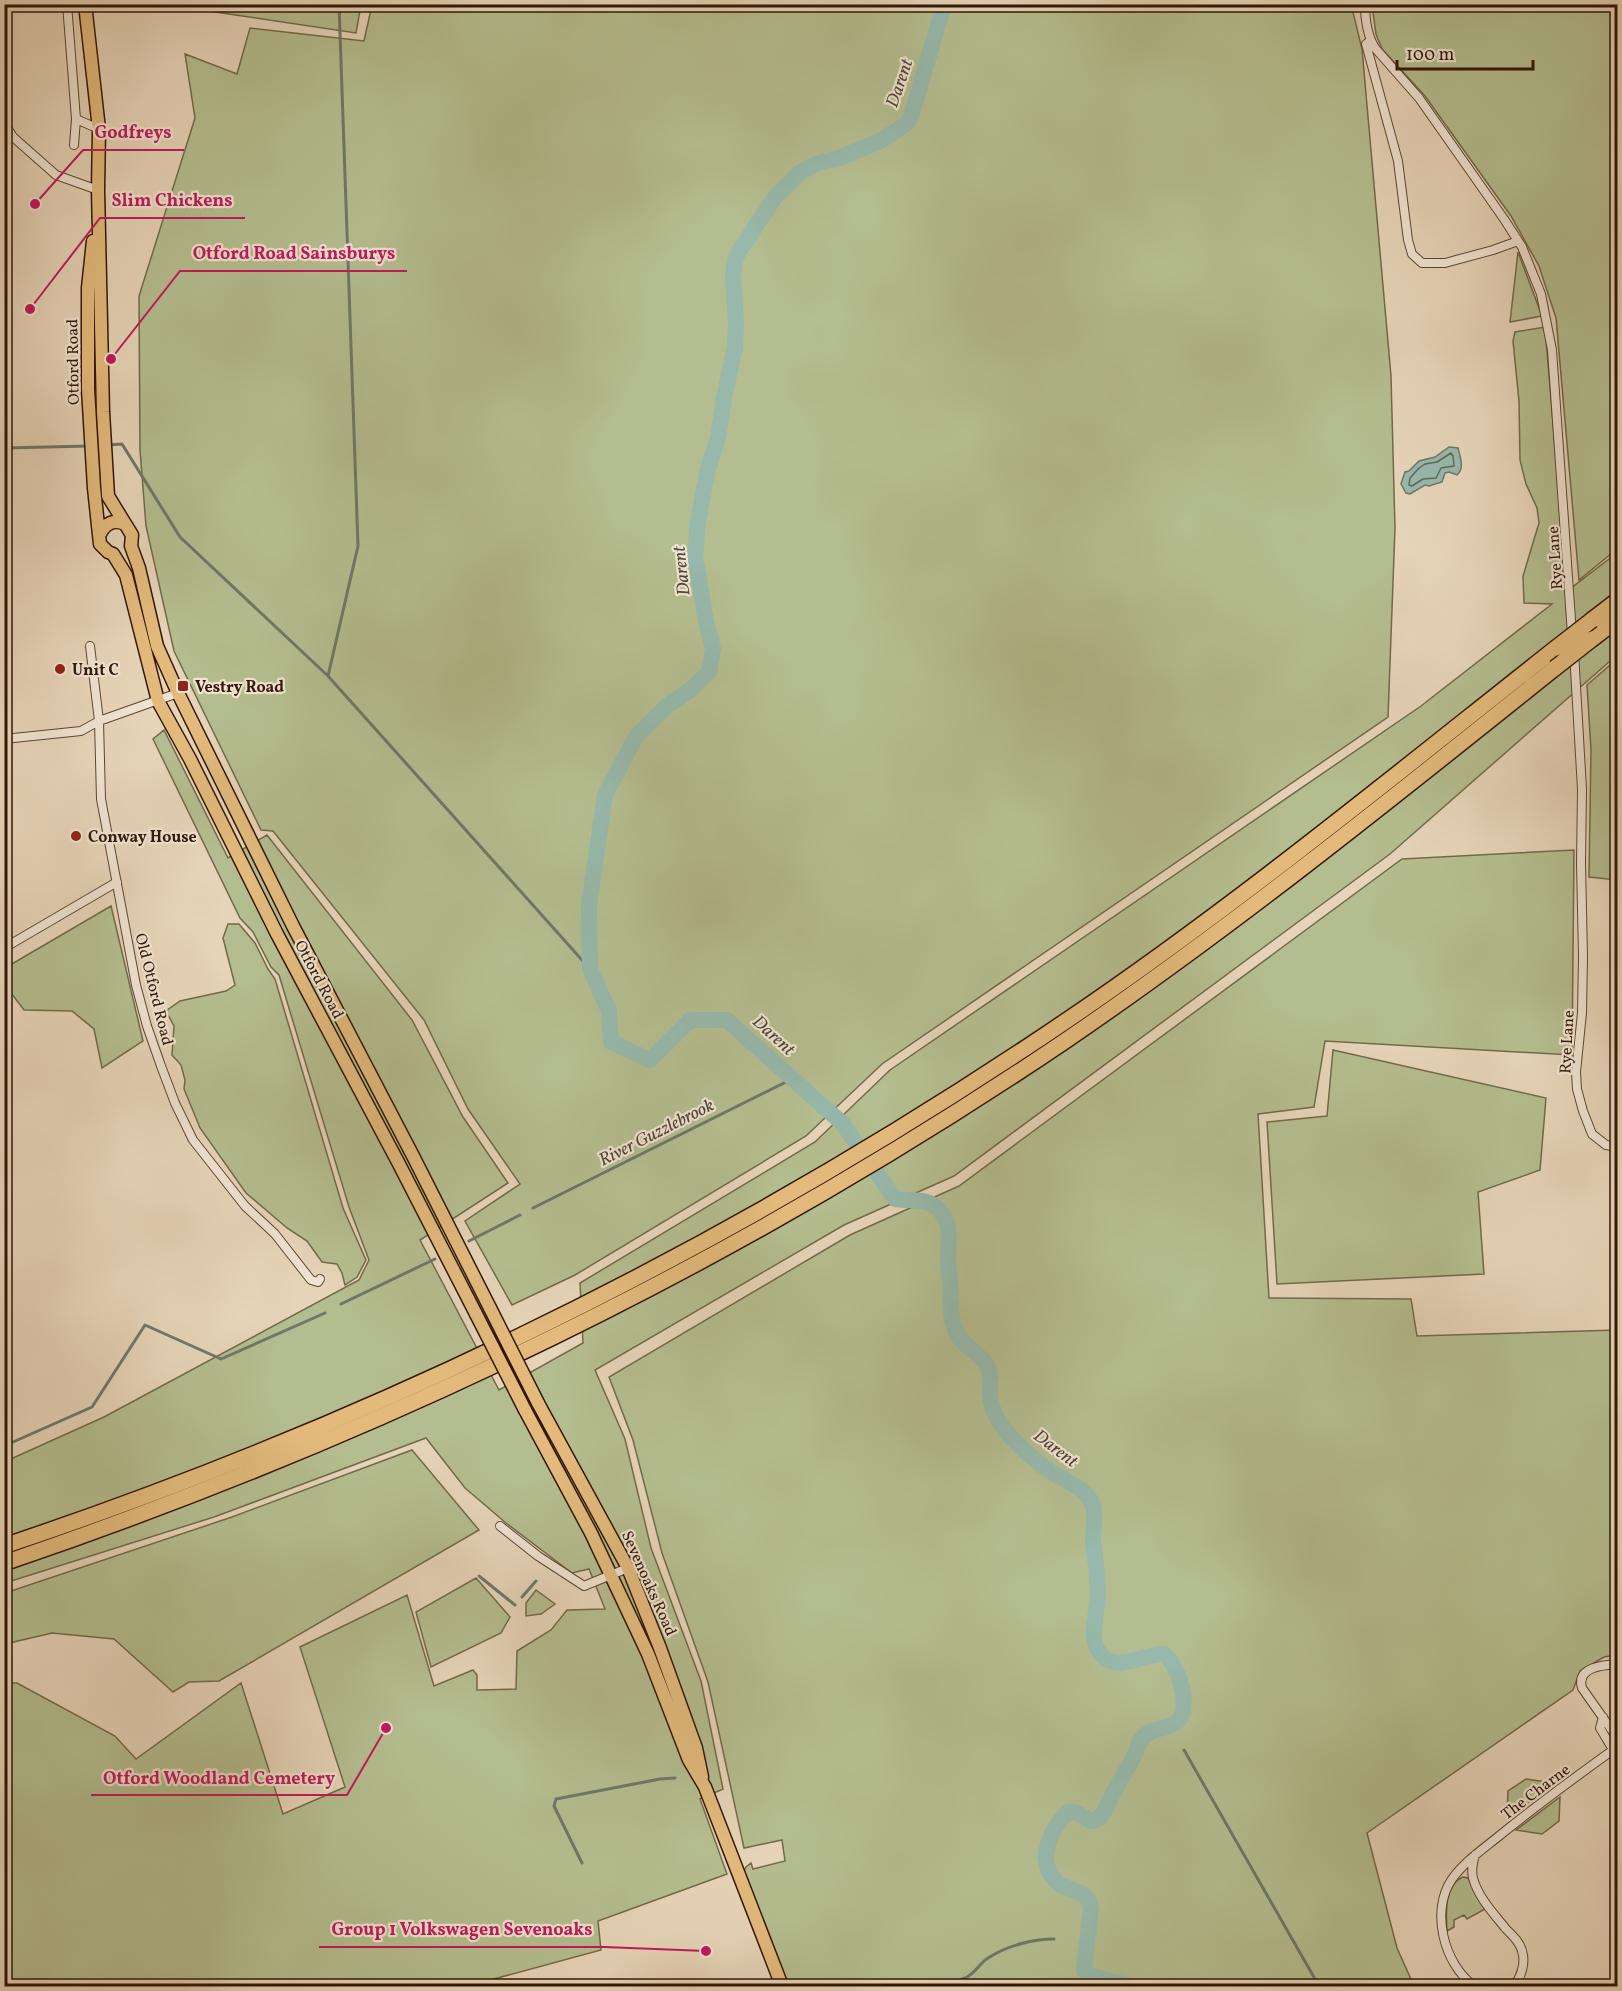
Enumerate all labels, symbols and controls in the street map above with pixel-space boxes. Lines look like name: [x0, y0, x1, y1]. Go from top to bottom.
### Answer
scale bar: [1397, 33, 1534, 71]
text: 100 m: [1406, 43, 1455, 68]
water label: Darent: [881, 55, 921, 111]
callout: Godfreys: [83, 114, 184, 150]
text: Godfreys: [94, 121, 172, 146]
callout: Slim Chickens: [100, 182, 245, 218]
text: Slim Chickens: [111, 189, 233, 214]
callout: Otford Road Sainsburys: [180, 235, 407, 271]
text: Otford Road Sainsburys: [193, 242, 395, 267]
street label: Otford Road: [62, 319, 86, 405]
street label: Rye Lane: [1543, 525, 1569, 590]
water label: Darent: [667, 544, 698, 597]
place label: Unit C: [72, 660, 119, 682]
marker: Unit C: [53, 662, 67, 676]
place label: Vestry Road: [195, 677, 284, 699]
marker: Vestry Road: [176, 679, 190, 693]
place label: Conway House: [88, 827, 197, 849]
marker: Conway House: [69, 829, 83, 843]
street label: Old Otford Road: [128, 931, 178, 1048]
street label: Otford Road: [288, 937, 348, 1023]
water label: Darent: [746, 1010, 801, 1063]
street label: Rye Lane: [1555, 1010, 1581, 1074]
water label: River Guzzlebrook: [595, 1093, 719, 1173]
water label: Darent: [1028, 1424, 1083, 1475]
street label: Sevenoaks Road: [615, 1528, 681, 1640]
callout: Otford Woodland Cemetery: [91, 1759, 347, 1795]
street label: The Charne: [1497, 1759, 1575, 1826]
text: Otford Woodland Cemetery: [103, 1767, 335, 1792]
callout: Group 1 Volkswagen Sevenoaks: [319, 1911, 604, 1947]
text: Group 1 Volkswagen Sevenoaks: [331, 1918, 593, 1943]

